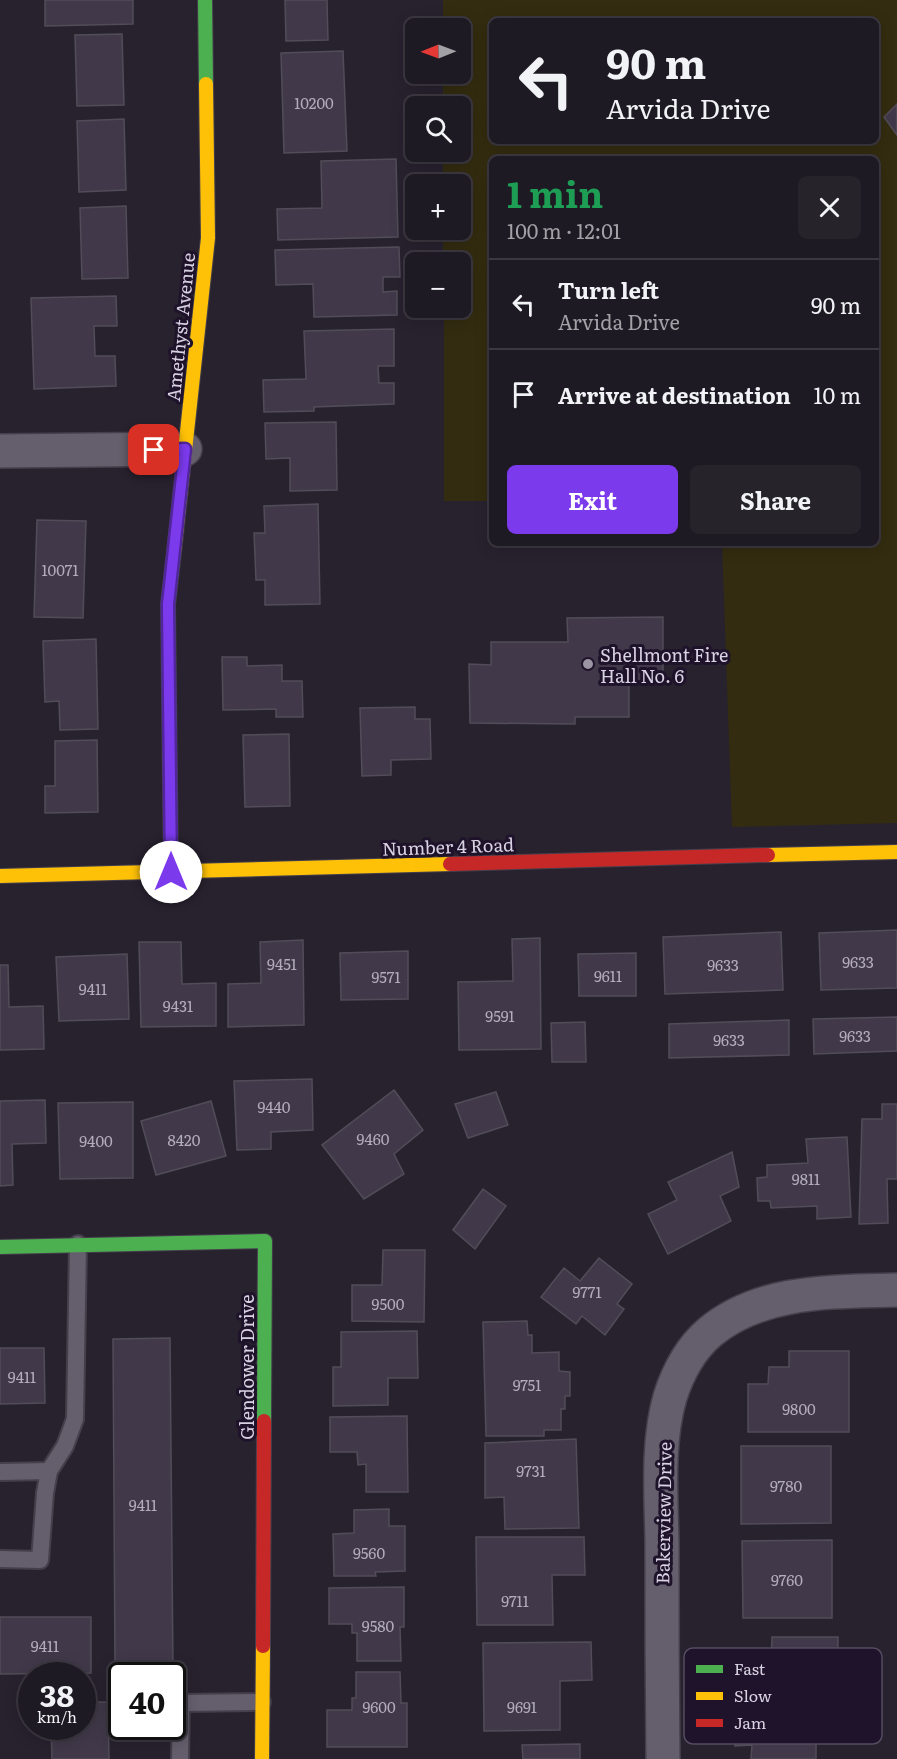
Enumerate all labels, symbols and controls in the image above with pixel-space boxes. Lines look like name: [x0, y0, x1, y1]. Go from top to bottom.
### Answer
north arrow: [405, 18, 471, 84]
map controls: [405, 18, 471, 318]
text: 90 m: [606, 30, 706, 92]
icon: left: [507, 42, 585, 120]
text: Arvida Drive: [606, 87, 770, 127]
house number: 10200: [294, 91, 334, 114]
button: search: [405, 96, 471, 162]
text: 1 min: [507, 166, 603, 219]
button: +: [405, 174, 471, 240]
button: close: [798, 176, 861, 239]
text: 100 m · 12:01: [507, 215, 621, 245]
street label: Amethyst Avenue: [159, 251, 201, 403]
button: −: [405, 252, 471, 318]
text: Turn left: [558, 273, 659, 306]
icon: left: [507, 288, 540, 321]
text: 90 m: [811, 288, 861, 321]
text: Arvida Drive: [558, 306, 680, 336]
icon: arrive: [507, 378, 540, 411]
text: Arrive at destination: [558, 378, 791, 411]
text: 10 m: [814, 378, 861, 411]
pin: [128, 424, 179, 475]
icon: arrive: [137, 433, 170, 466]
button: Exit: [507, 465, 678, 534]
button: Share: [690, 465, 861, 534]
house number: 10071: [41, 558, 79, 581]
place label: Shellmont Fire Hall No. 6: [600, 641, 728, 689]
marker: Shellmont Fire Hall No. 6: [581, 657, 595, 671]
street label: Number 4 Road: [382, 830, 514, 862]
position arrow: [139, 840, 203, 904]
house number: 9633: [842, 950, 874, 973]
house number: 9451: [267, 952, 297, 975]
house number: 9633: [707, 953, 739, 976]
house number: 9611: [594, 964, 622, 987]
house number: 9571: [371, 965, 401, 988]
house number: 9411: [79, 977, 107, 1000]
house number: 9431: [163, 994, 193, 1017]
house number: 9591: [485, 1004, 515, 1027]
house number: 9633: [839, 1024, 871, 1047]
house number: 9633: [713, 1028, 745, 1051]
house number: 9440: [257, 1095, 291, 1118]
house number: 9460: [357, 1127, 390, 1150]
house number: 8420: [168, 1128, 201, 1151]
house number: 9400: [79, 1129, 113, 1152]
house number: 9811: [792, 1167, 820, 1190]
house number: 9771: [572, 1280, 602, 1303]
house number: 9500: [372, 1292, 405, 1315]
street label: Glendower Drive: [233, 1294, 260, 1440]
house number: 9411: [8, 1365, 36, 1388]
house number: 9751: [513, 1373, 541, 1396]
house number: 9800: [782, 1397, 816, 1420]
street label: Bakerview Drive: [648, 1442, 678, 1584]
house number: 9731: [516, 1459, 546, 1482]
house number: 9780: [770, 1474, 802, 1497]
house number: 9411: [129, 1493, 157, 1516]
house number: 9560: [353, 1541, 385, 1564]
house number: 9760: [771, 1568, 803, 1591]
house number: 9711: [501, 1589, 529, 1612]
house number: 9580: [362, 1614, 395, 1637]
house number: 9411: [31, 1634, 59, 1657]
legend: [684, 1648, 882, 1744]
text: Fast: [734, 1656, 766, 1680]
speed limit sign: 40: [108, 1662, 186, 1740]
text: 38: [40, 1672, 74, 1716]
text: Slow: [734, 1683, 772, 1707]
house number: 9600: [362, 1695, 396, 1718]
house number: 9691: [507, 1695, 537, 1718]
text: km/h: [37, 1705, 77, 1728]
text: Jam: [734, 1710, 767, 1734]

